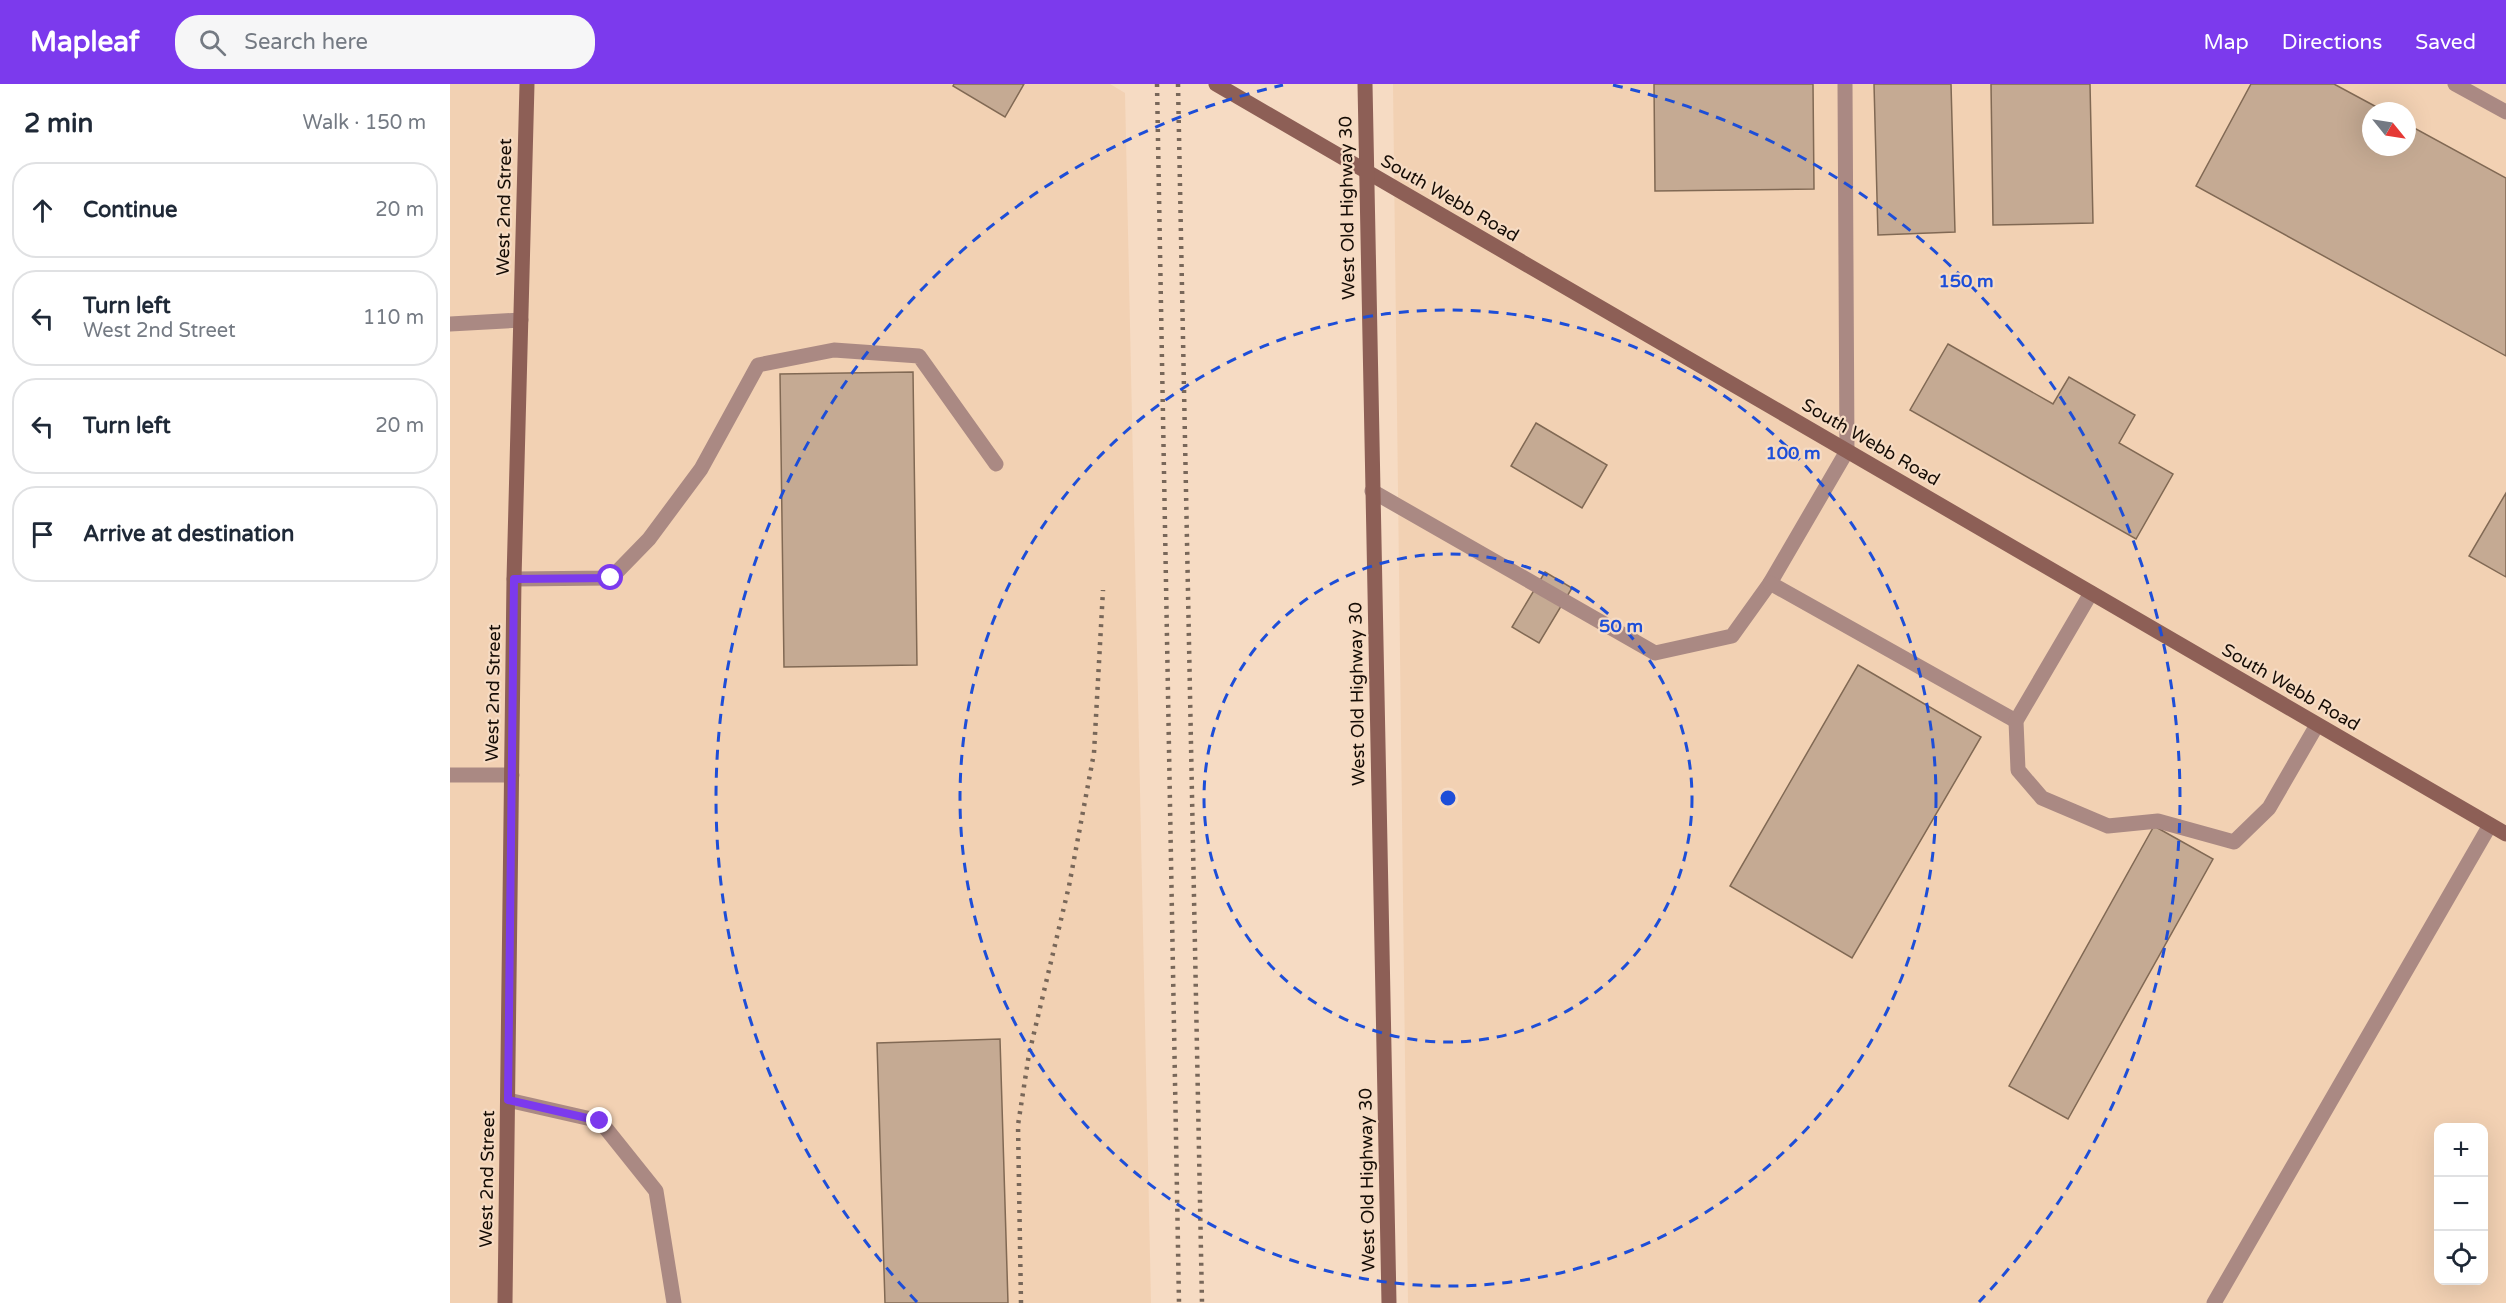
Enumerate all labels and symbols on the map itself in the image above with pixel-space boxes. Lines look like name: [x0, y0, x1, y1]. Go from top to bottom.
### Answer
north arrow: [2362, 102, 2416, 156]
street label: West Old Highway 30: [1334, 116, 1360, 300]
street label: West 2nd Street: [492, 138, 516, 276]
street label: South Webb Road: [1377, 150, 1523, 246]
text: 150 m: [1938, 270, 1994, 292]
street label: South Webb Road: [1798, 394, 1944, 490]
text: 100 m: [1765, 442, 1821, 464]
route start: [597, 564, 623, 590]
street label: West Old Highway 30: [1344, 602, 1370, 786]
text: 50 m: [1599, 615, 1643, 637]
street label: West 2nd Street: [481, 624, 505, 762]
street label: South Webb Road: [2218, 639, 2364, 735]
centre of rings: [1438, 788, 1458, 808]
street label: West Old Highway 30: [1354, 1088, 1380, 1272]
route end: [586, 1107, 612, 1133]
street label: West 2nd Street: [475, 1110, 499, 1248]

